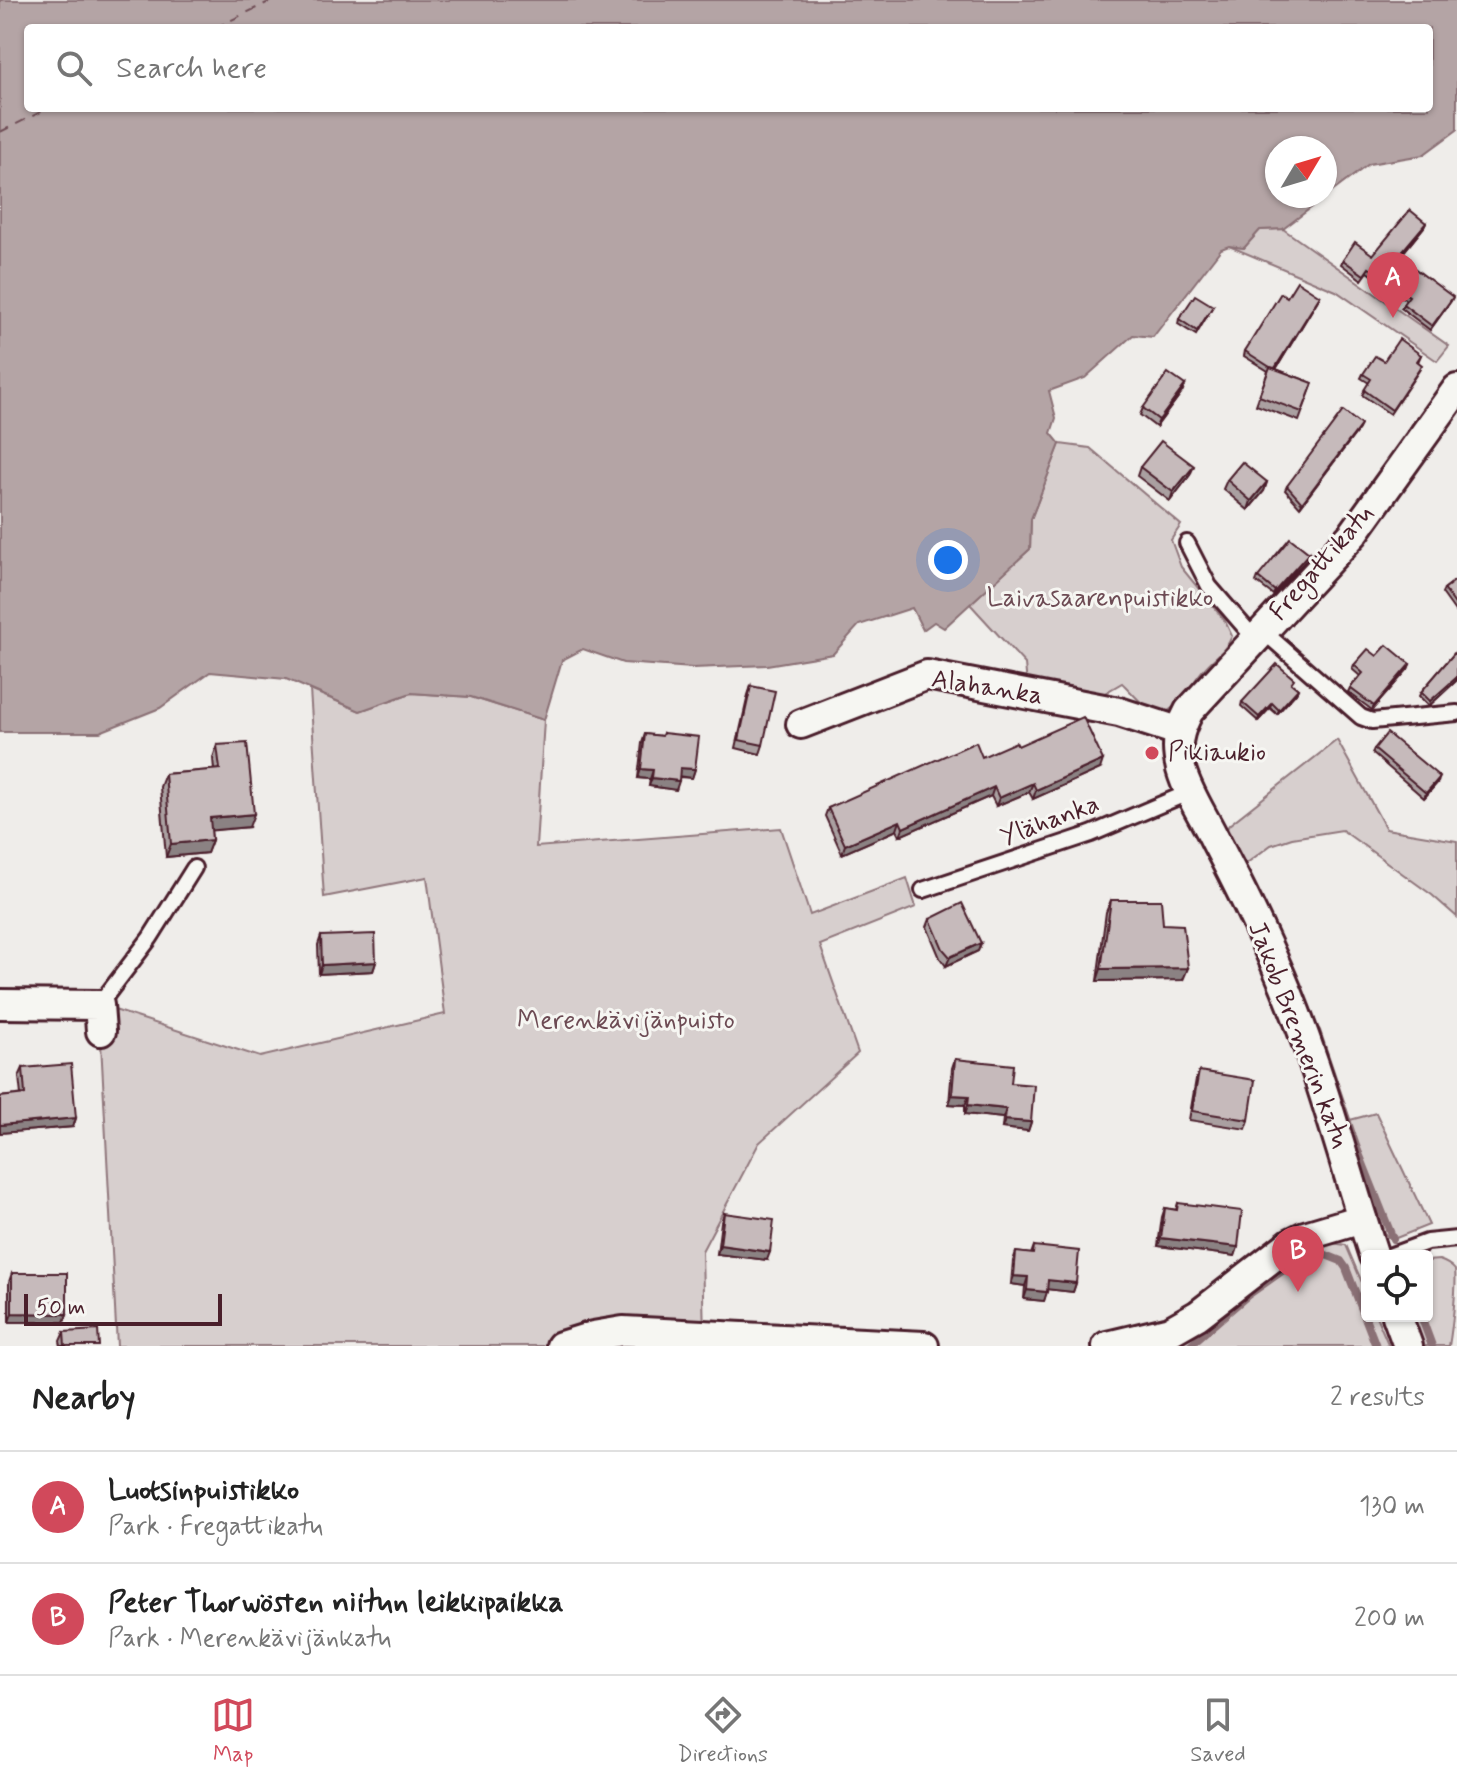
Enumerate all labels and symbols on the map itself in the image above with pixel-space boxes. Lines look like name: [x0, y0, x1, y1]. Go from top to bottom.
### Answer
north arrow: [1265, 136, 1337, 208]
pin: A: [1367, 252, 1419, 318]
street label: Fregattikatu: [1262, 498, 1383, 630]
your location: [928, 540, 968, 580]
park label: Laivasaarenpuistikko: [987, 582, 1213, 616]
street label: Alahanka: [929, 662, 1045, 714]
place label: Pikiaukio: [1168, 736, 1266, 770]
marker: Pikiaukio: [1143, 744, 1161, 762]
street label: Ylähanka: [996, 787, 1104, 855]
street label: Jakob Bremerin katu: [1239, 917, 1357, 1153]
park label: Merenkävijänpuisto: [517, 1004, 735, 1038]
pin: B: [1272, 1226, 1324, 1292]
scale bar: [24, 1290, 222, 1326]

